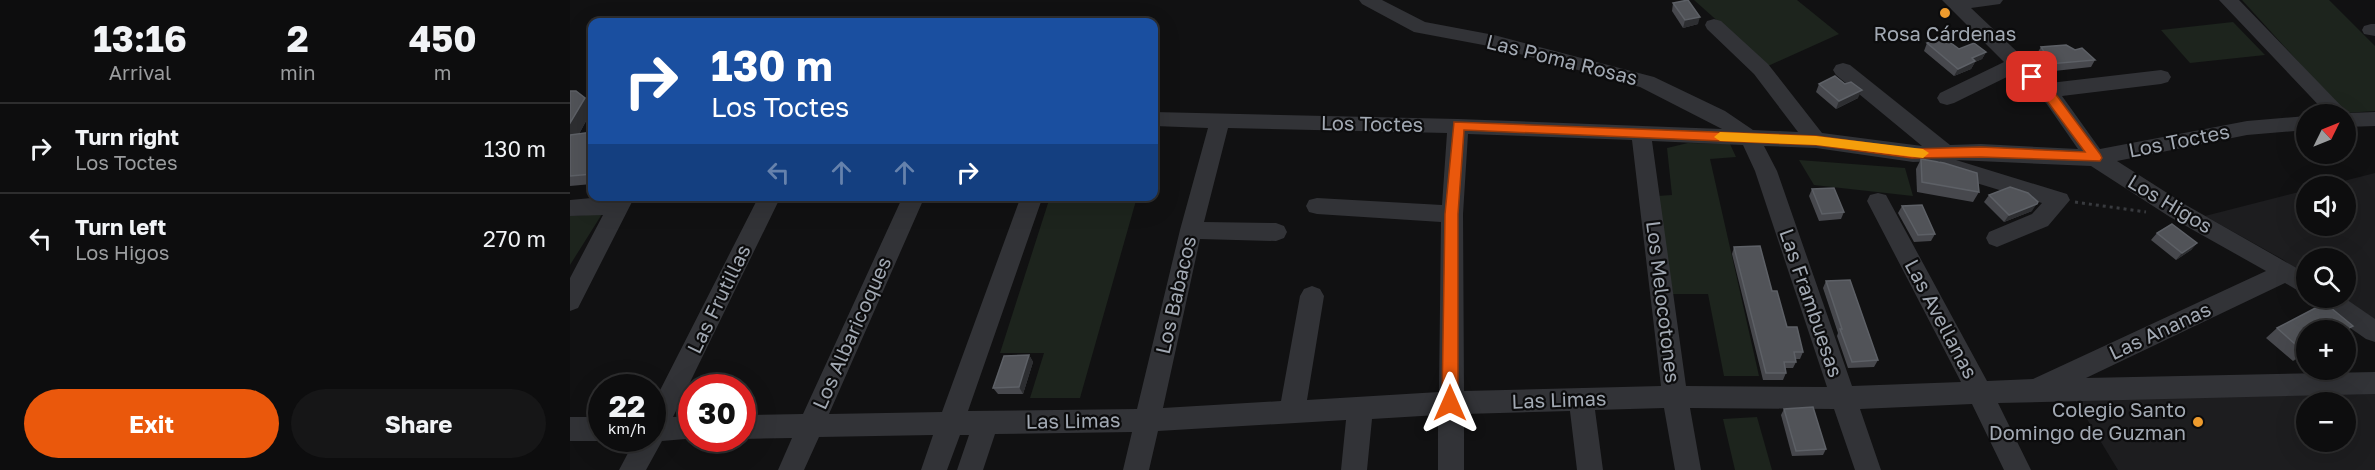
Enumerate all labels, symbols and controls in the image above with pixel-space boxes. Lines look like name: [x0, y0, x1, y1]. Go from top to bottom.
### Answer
marker: Rosa Cárdenas: [1938, 6, 1952, 20]
text: 13:16: [93, 17, 187, 60]
text: 2: [287, 17, 309, 60]
text: 450: [409, 17, 477, 60]
place label: Rosa Cárdenas: [1874, 21, 2016, 45]
street label: Las Poma Rosas: [1484, 29, 1640, 89]
text: 130 m: [711, 40, 833, 90]
icon: right: [612, 42, 690, 120]
pin: [2006, 51, 2057, 102]
text: Arrival: [109, 60, 171, 84]
text: min: [280, 60, 315, 84]
text: m: [434, 60, 452, 84]
icon: arrive: [2015, 60, 2048, 93]
text: Los Toctes: [711, 91, 849, 123]
north arrow: [2296, 104, 2356, 164]
map controls: [2296, 104, 2356, 452]
street label: Los Toctes: [1321, 110, 1423, 136]
street label: Los Toctes: [2126, 118, 2231, 162]
text: Turn right: [75, 123, 179, 150]
icon: right: [24, 132, 57, 165]
text: 130 m: [484, 135, 546, 162]
text: Los Toctes: [75, 150, 178, 174]
icon: left: [762, 156, 795, 189]
icon: ahead: [825, 156, 858, 189]
icon: ahead: [888, 156, 921, 189]
icon: right: [951, 156, 984, 189]
street label: Los Higos: [2124, 169, 2217, 238]
button: sound: [2296, 176, 2356, 236]
text: Turn left: [75, 213, 166, 240]
street label: Los Melocotones: [1642, 219, 1686, 384]
icon: left: [24, 222, 57, 255]
text: 270 m: [483, 225, 546, 252]
street label: Las Frambuesas: [1775, 225, 1849, 380]
street label: Los Babacos: [1150, 233, 1200, 356]
text: Los Higos: [75, 240, 169, 264]
street label: Las Frutillas: [681, 240, 755, 357]
button: search: [2296, 248, 2356, 308]
street label: Los Albaricoques: [807, 253, 895, 413]
street label: Las Avellanas: [1900, 255, 1983, 382]
street label: Las Ananas: [2105, 296, 2214, 364]
button: +: [2296, 320, 2356, 380]
position arrow: [1418, 371, 1482, 435]
speed limit sign: 30: [678, 374, 756, 452]
street label: Las Limas: [1511, 385, 1607, 413]
text: 22: [609, 388, 645, 424]
button: Exit: [24, 389, 279, 458]
button: Share: [291, 389, 546, 458]
button: −: [2296, 392, 2356, 452]
place label: Colegio Santo Domingo de Guzman: [1989, 397, 2186, 444]
street label: Las Limas: [1025, 407, 1121, 433]
marker: Colegio Santo Domingo de Guzman: [2191, 415, 2205, 429]
text: km/h: [608, 419, 646, 437]

